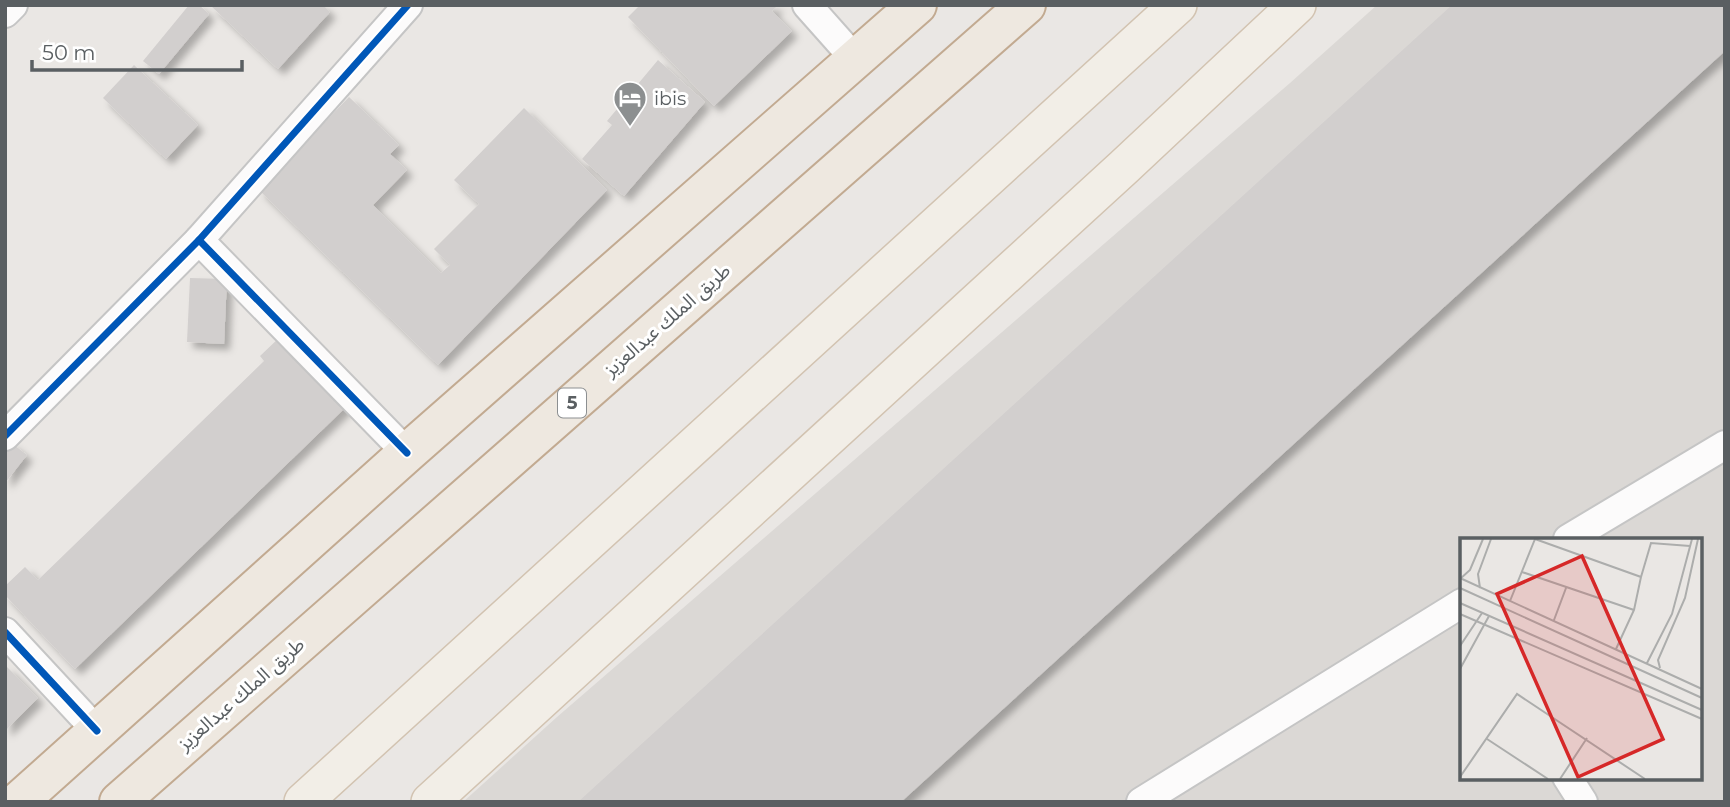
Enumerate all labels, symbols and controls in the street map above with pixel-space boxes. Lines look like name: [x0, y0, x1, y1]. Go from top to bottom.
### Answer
scale bar: [32, 28, 242, 72]
text: 50 m: [42, 40, 96, 65]
hotel icon: ibis: [611, 79, 649, 128]
place label: ibis: [654, 87, 686, 110]
street label: طريق الملك عبدالعزيز: [598, 259, 735, 382]
road number: 5: [558, 388, 586, 418]
inset map: [1460, 538, 1702, 779]
street label: طريق الملك عبدالعزيز: [172, 633, 309, 756]

